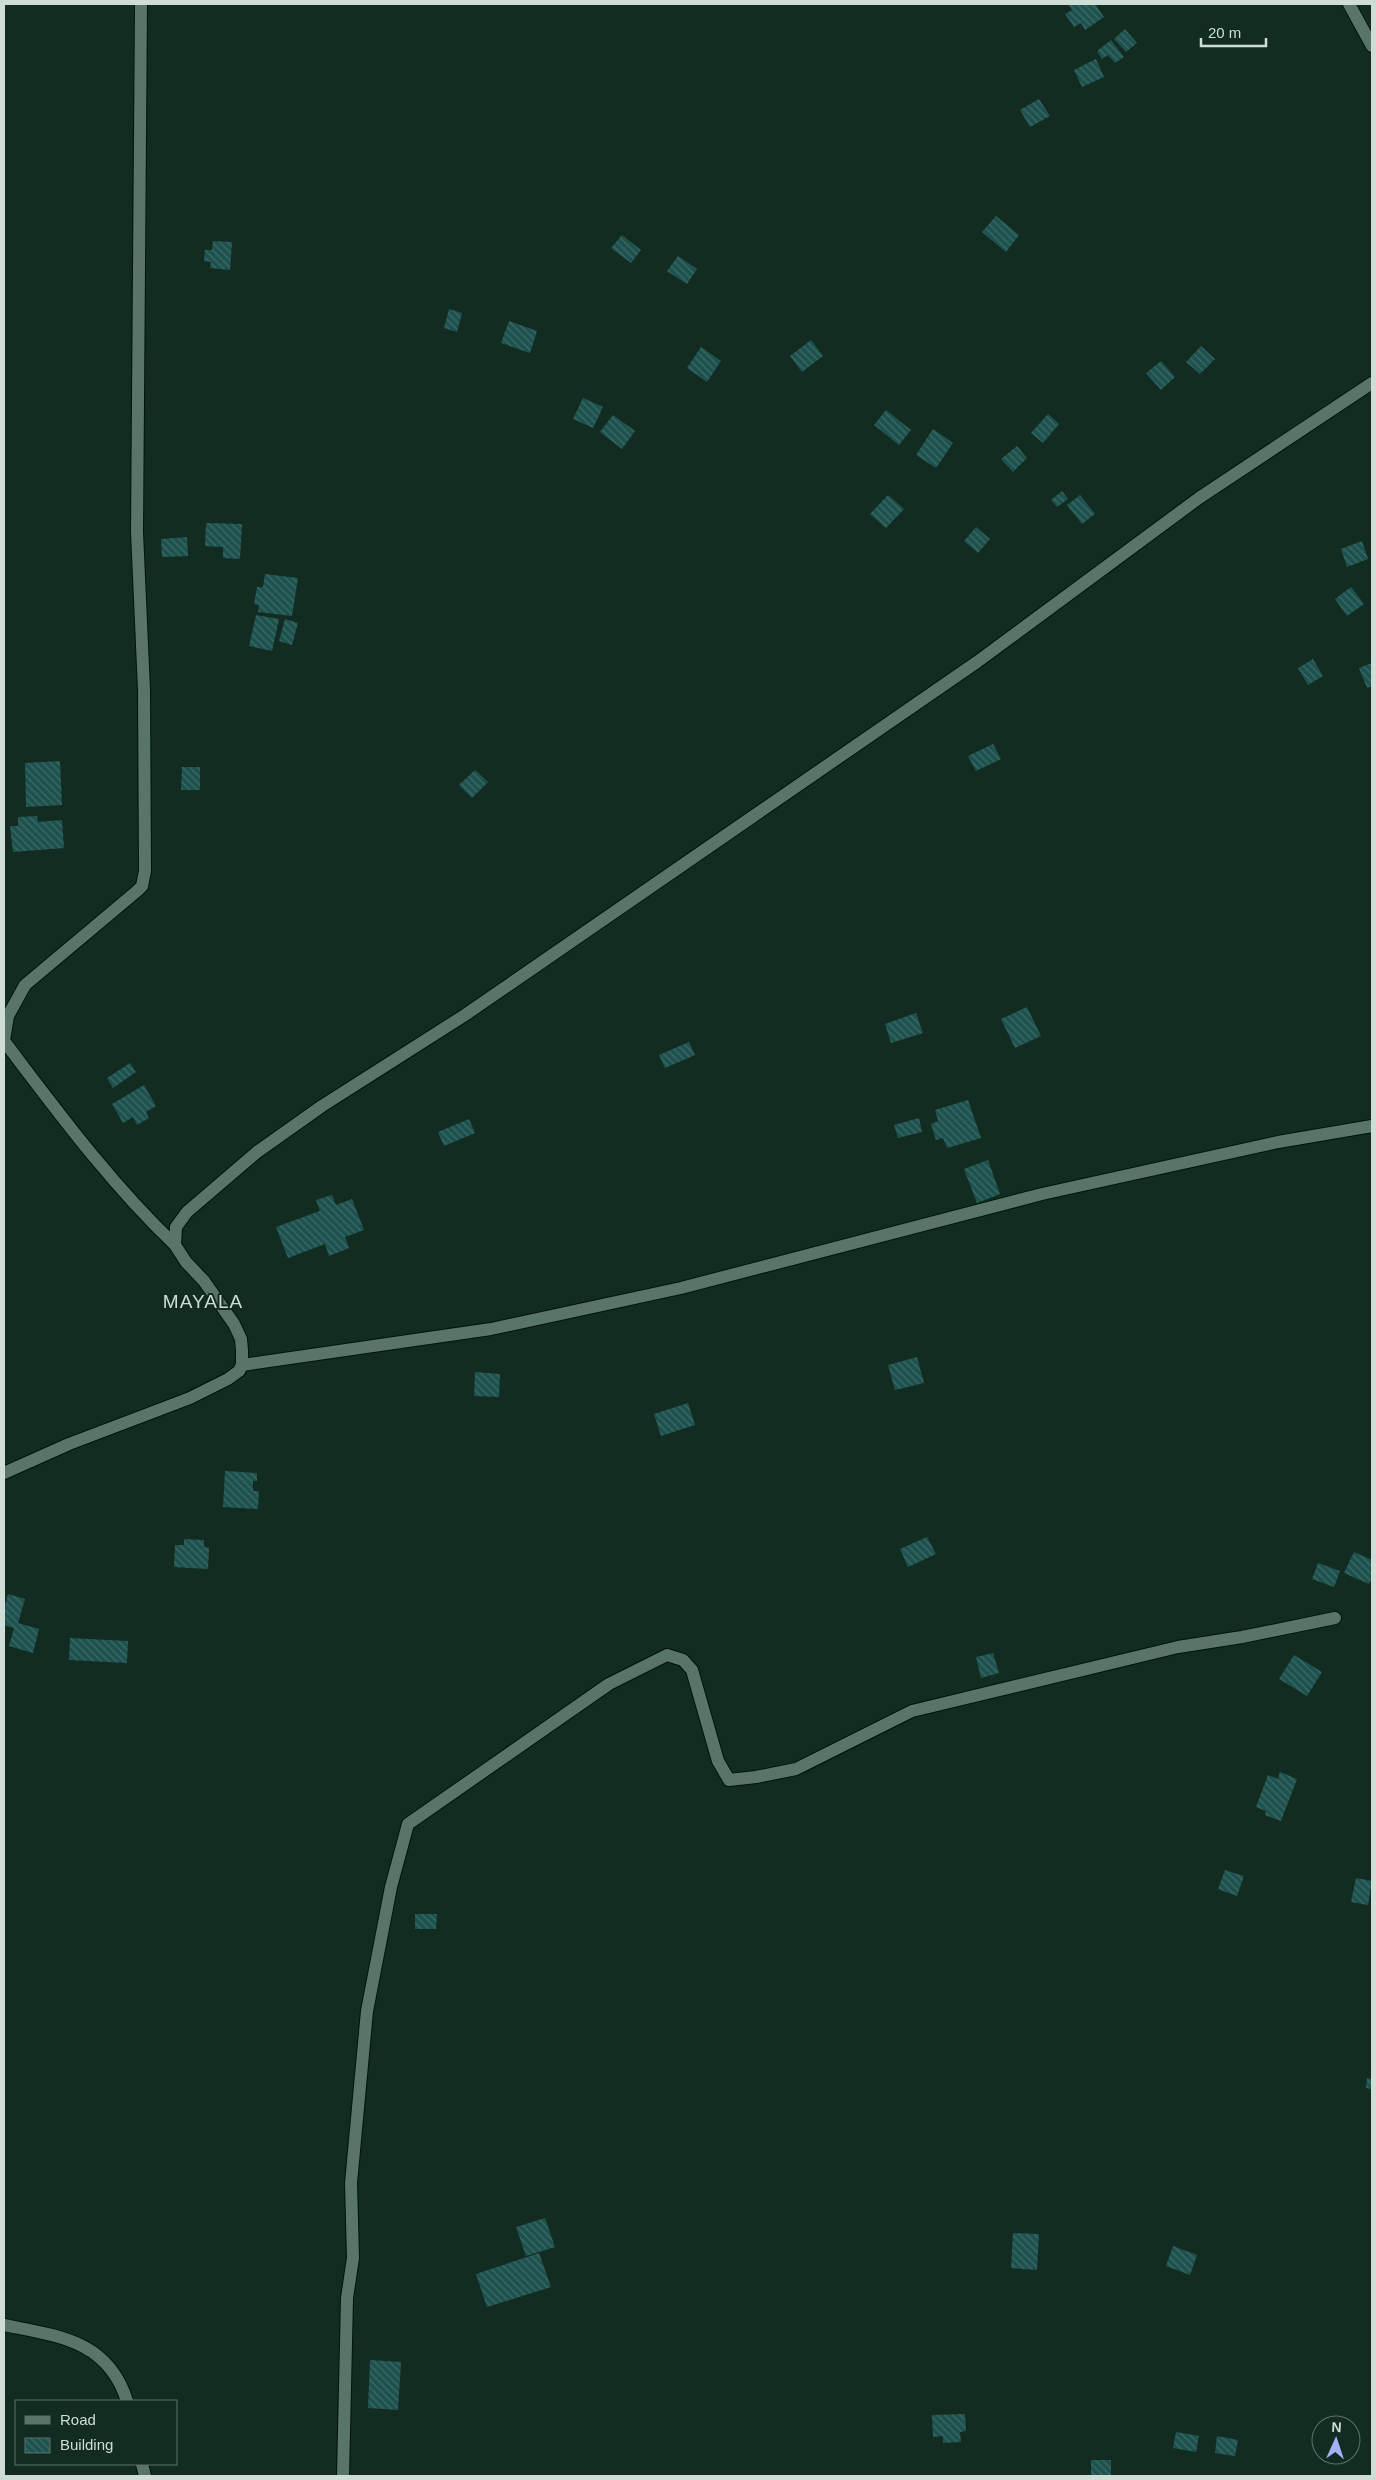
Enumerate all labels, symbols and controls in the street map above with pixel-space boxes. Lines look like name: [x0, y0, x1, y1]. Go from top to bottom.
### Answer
scale bar: [1201, 15, 1266, 47]
text: 20 m: [1208, 24, 1241, 41]
district label: MAYALA: [163, 1291, 243, 1312]
legend: [15, 2400, 178, 2465]
text: Road: [60, 2411, 96, 2428]
north arrow: [1311, 2415, 1361, 2465]
text: N: [1331, 2419, 1342, 2435]
text: Building: [60, 2436, 113, 2453]

